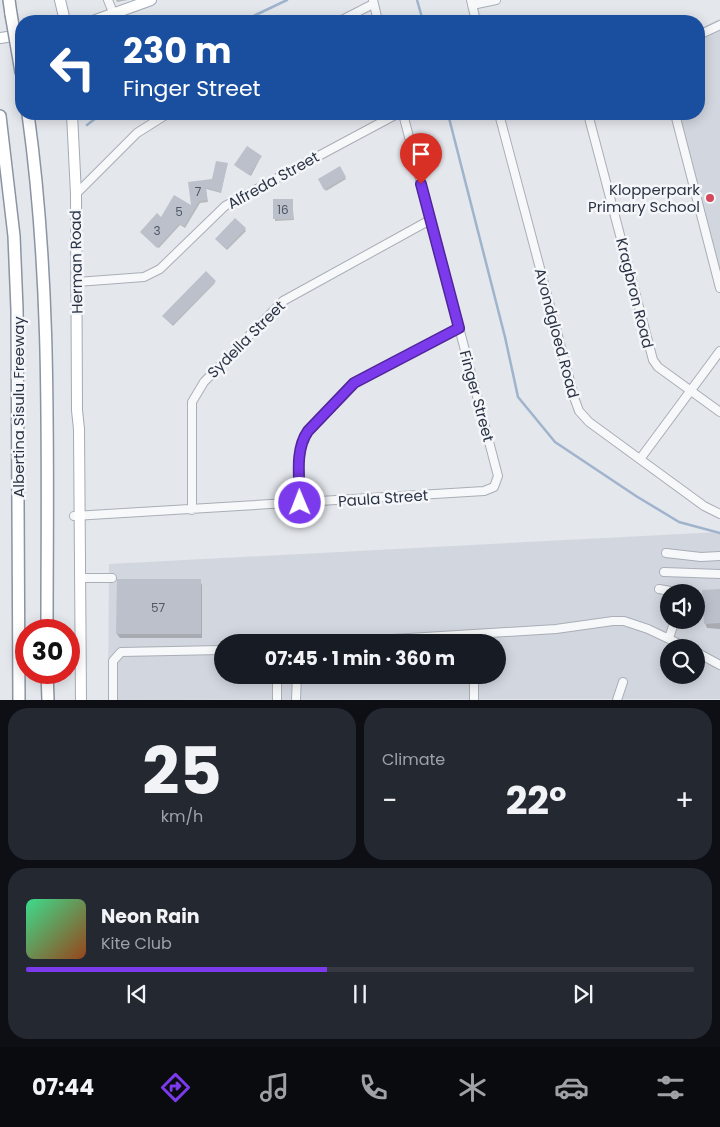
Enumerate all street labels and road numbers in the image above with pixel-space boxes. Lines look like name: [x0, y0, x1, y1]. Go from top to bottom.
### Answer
street label: Alfreda Street: [223, 146, 323, 214]
street label: Herman Road: [65, 210, 87, 314]
street label: Kragbron Road: [611, 236, 659, 350]
street label: Avondgloed Road: [530, 266, 584, 400]
street label: Sydella Street: [202, 295, 290, 383]
street label: Albertina Sisulu Freeway: [8, 316, 29, 498]
street label: Finger Street: [455, 348, 499, 444]
street label: Paula Street: [337, 484, 429, 512]

